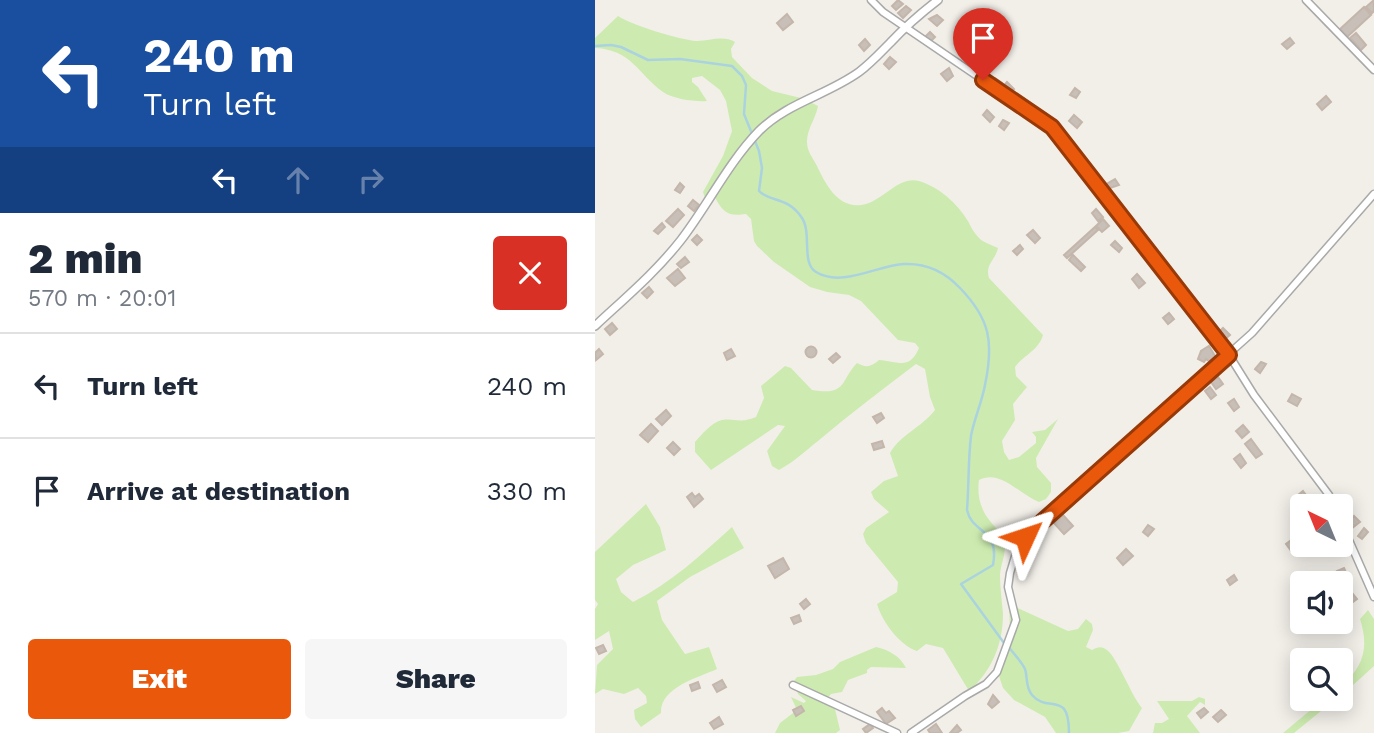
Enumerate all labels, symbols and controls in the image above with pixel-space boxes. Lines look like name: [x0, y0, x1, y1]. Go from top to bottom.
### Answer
pin: [953, 8, 1013, 80]
icon: arrive: [964, 19, 1002, 57]
text: 240 m: [143, 26, 295, 84]
icon: left: [28, 28, 119, 119]
text: Turn left: [143, 85, 276, 123]
icon: left: [206, 161, 244, 199]
icon: ahead: [279, 161, 317, 199]
icon: right: [352, 161, 390, 199]
text: 2 min: [28, 234, 142, 283]
button: close: [493, 236, 567, 310]
text: 570 m · 20:01: [28, 285, 177, 312]
icon: left: [28, 367, 66, 405]
text: Turn left: [87, 371, 198, 401]
text: 240 m: [487, 371, 567, 401]
icon: arrive: [28, 472, 66, 510]
text: Arrive at destination: [87, 476, 350, 506]
text: 330 m: [487, 476, 567, 506]
north arrow: [1290, 494, 1353, 556]
map controls: [1290, 494, 1353, 711]
position arrow: [988, 500, 1062, 574]
button: sound: [1290, 571, 1353, 634]
button: Exit: [28, 639, 291, 719]
button: Share: [305, 639, 567, 719]
button: search: [1290, 648, 1353, 711]

